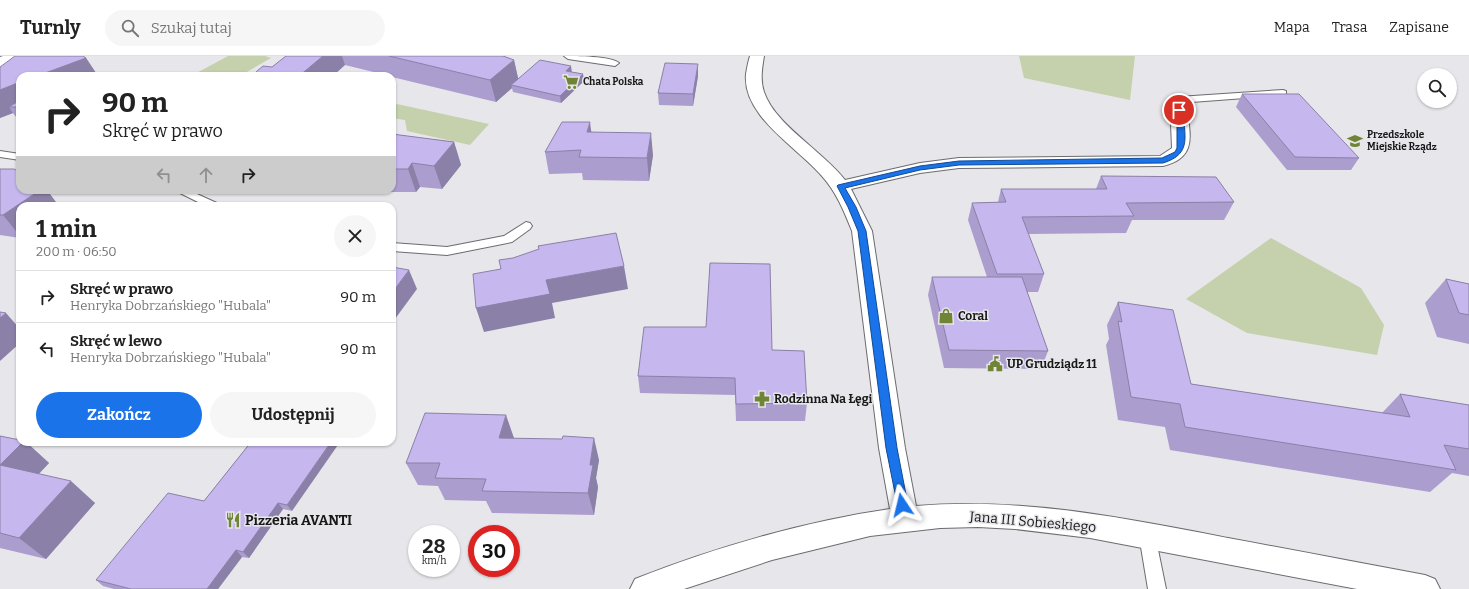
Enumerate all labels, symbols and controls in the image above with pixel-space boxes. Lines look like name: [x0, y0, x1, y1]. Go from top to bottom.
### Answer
search box: [105, 10, 385, 46]
text: Turnly: [20, 16, 81, 39]
icon: search: [119, 17, 141, 39]
text: Szukaj tutaj: [151, 19, 232, 37]
text: Mapa: [1274, 19, 1310, 36]
text: Trasa: [1332, 19, 1367, 36]
text: Zapisane: [1389, 19, 1449, 36]
map controls: [1417, 68, 1457, 108]
button: search: [1417, 68, 1457, 108]
supermarket icon: Chata Polska: [562, 73, 580, 91]
place label: Chata Polska: [583, 76, 644, 88]
text: 90 m: [102, 86, 168, 119]
icon: right: [36, 88, 88, 140]
pin: [1162, 93, 1196, 127]
icon: arrive: [1168, 99, 1190, 121]
text: Skręć w prawo: [102, 120, 223, 142]
place label: Przedszkole Miejskie Rządz: [1367, 129, 1437, 153]
school or university icon: Przedszkole Miejskie Rządz: [1346, 132, 1364, 150]
icon: left: [153, 164, 175, 186]
icon: ahead: [195, 164, 217, 186]
icon: right: [237, 164, 259, 186]
text: 1 min: [36, 215, 97, 243]
button: close: [334, 215, 376, 257]
text: 200 m · 06:50: [36, 244, 117, 259]
text: Skręć w prawo: [70, 280, 173, 298]
icon: right: [36, 286, 58, 308]
text: 90 m: [340, 288, 376, 306]
text: Henryka Dobrzańskiego "Hubala": [70, 298, 271, 313]
shop icon: Coral: [937, 307, 955, 325]
place label: Coral: [958, 309, 988, 323]
text: Skręć w lewo: [70, 332, 162, 350]
icon: left: [36, 338, 58, 360]
text: 90 m: [340, 340, 376, 358]
text: Henryka Dobrzańskiego "Hubala": [70, 350, 271, 365]
public building icon: UP Grudziądz 11: [986, 355, 1004, 373]
place label: UP Grudziądz 11: [1007, 357, 1098, 371]
pharmacy icon: Rodzinna Na Łęgi: [753, 390, 771, 408]
button: Zakończ: [36, 392, 202, 438]
button: Udostępnij: [210, 392, 376, 438]
place label: Rodzinna Na Łęgi: [774, 392, 872, 406]
position arrow: [881, 484, 923, 526]
street label: Jana III Sobieskiego: [968, 508, 1097, 536]
restaurant icon: Pizzeria AVANTI: [224, 511, 242, 529]
place label: Pizzeria AVANTI: [245, 512, 352, 529]
speed limit sign: 30: [468, 525, 520, 577]
text: 28: [422, 534, 446, 558]
text: km/h: [422, 555, 446, 567]

